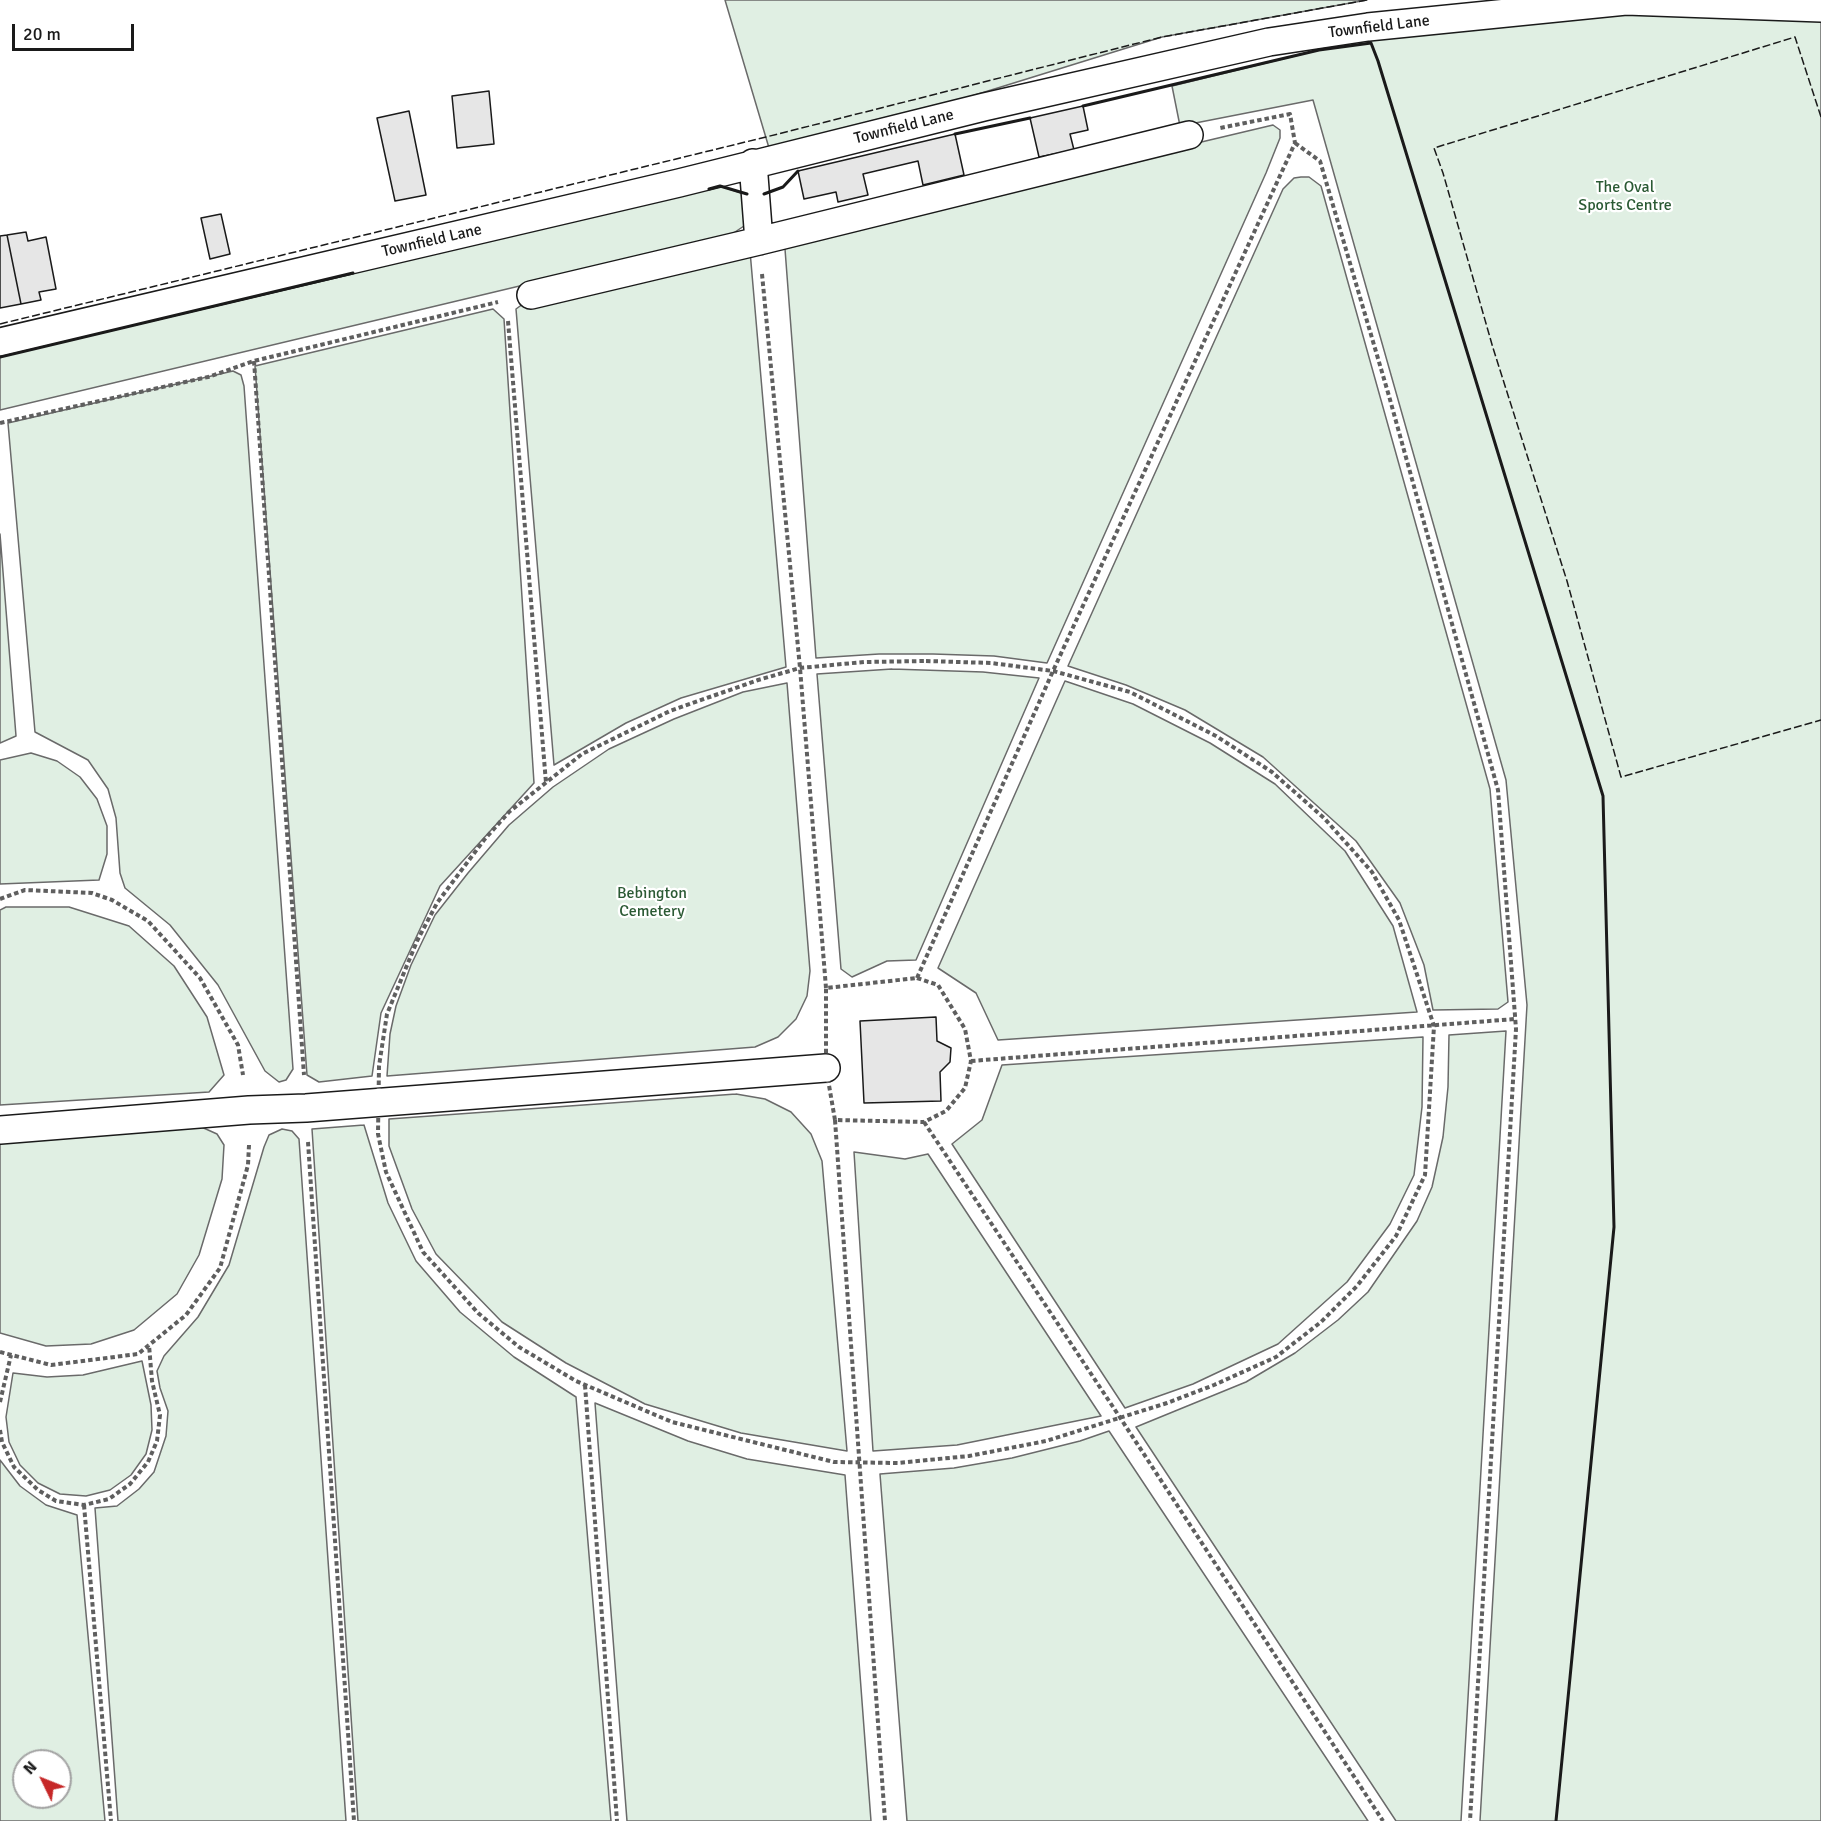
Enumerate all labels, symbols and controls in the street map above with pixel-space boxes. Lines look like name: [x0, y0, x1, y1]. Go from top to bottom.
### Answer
street label: Townfield Lane: [1327, 11, 1431, 43]
scale bar: [15, 12, 136, 50]
text: 20 m: [23, 23, 61, 45]
street label: Townfield Lane: [852, 105, 956, 149]
park label: The Oval Sports Centre: [1578, 178, 1672, 216]
street label: Townfield Lane: [380, 220, 484, 262]
park label: Bebington Cemetery: [617, 884, 687, 922]
north arrow: [12, 1749, 72, 1809]
text: N: [19, 1757, 41, 1779]

